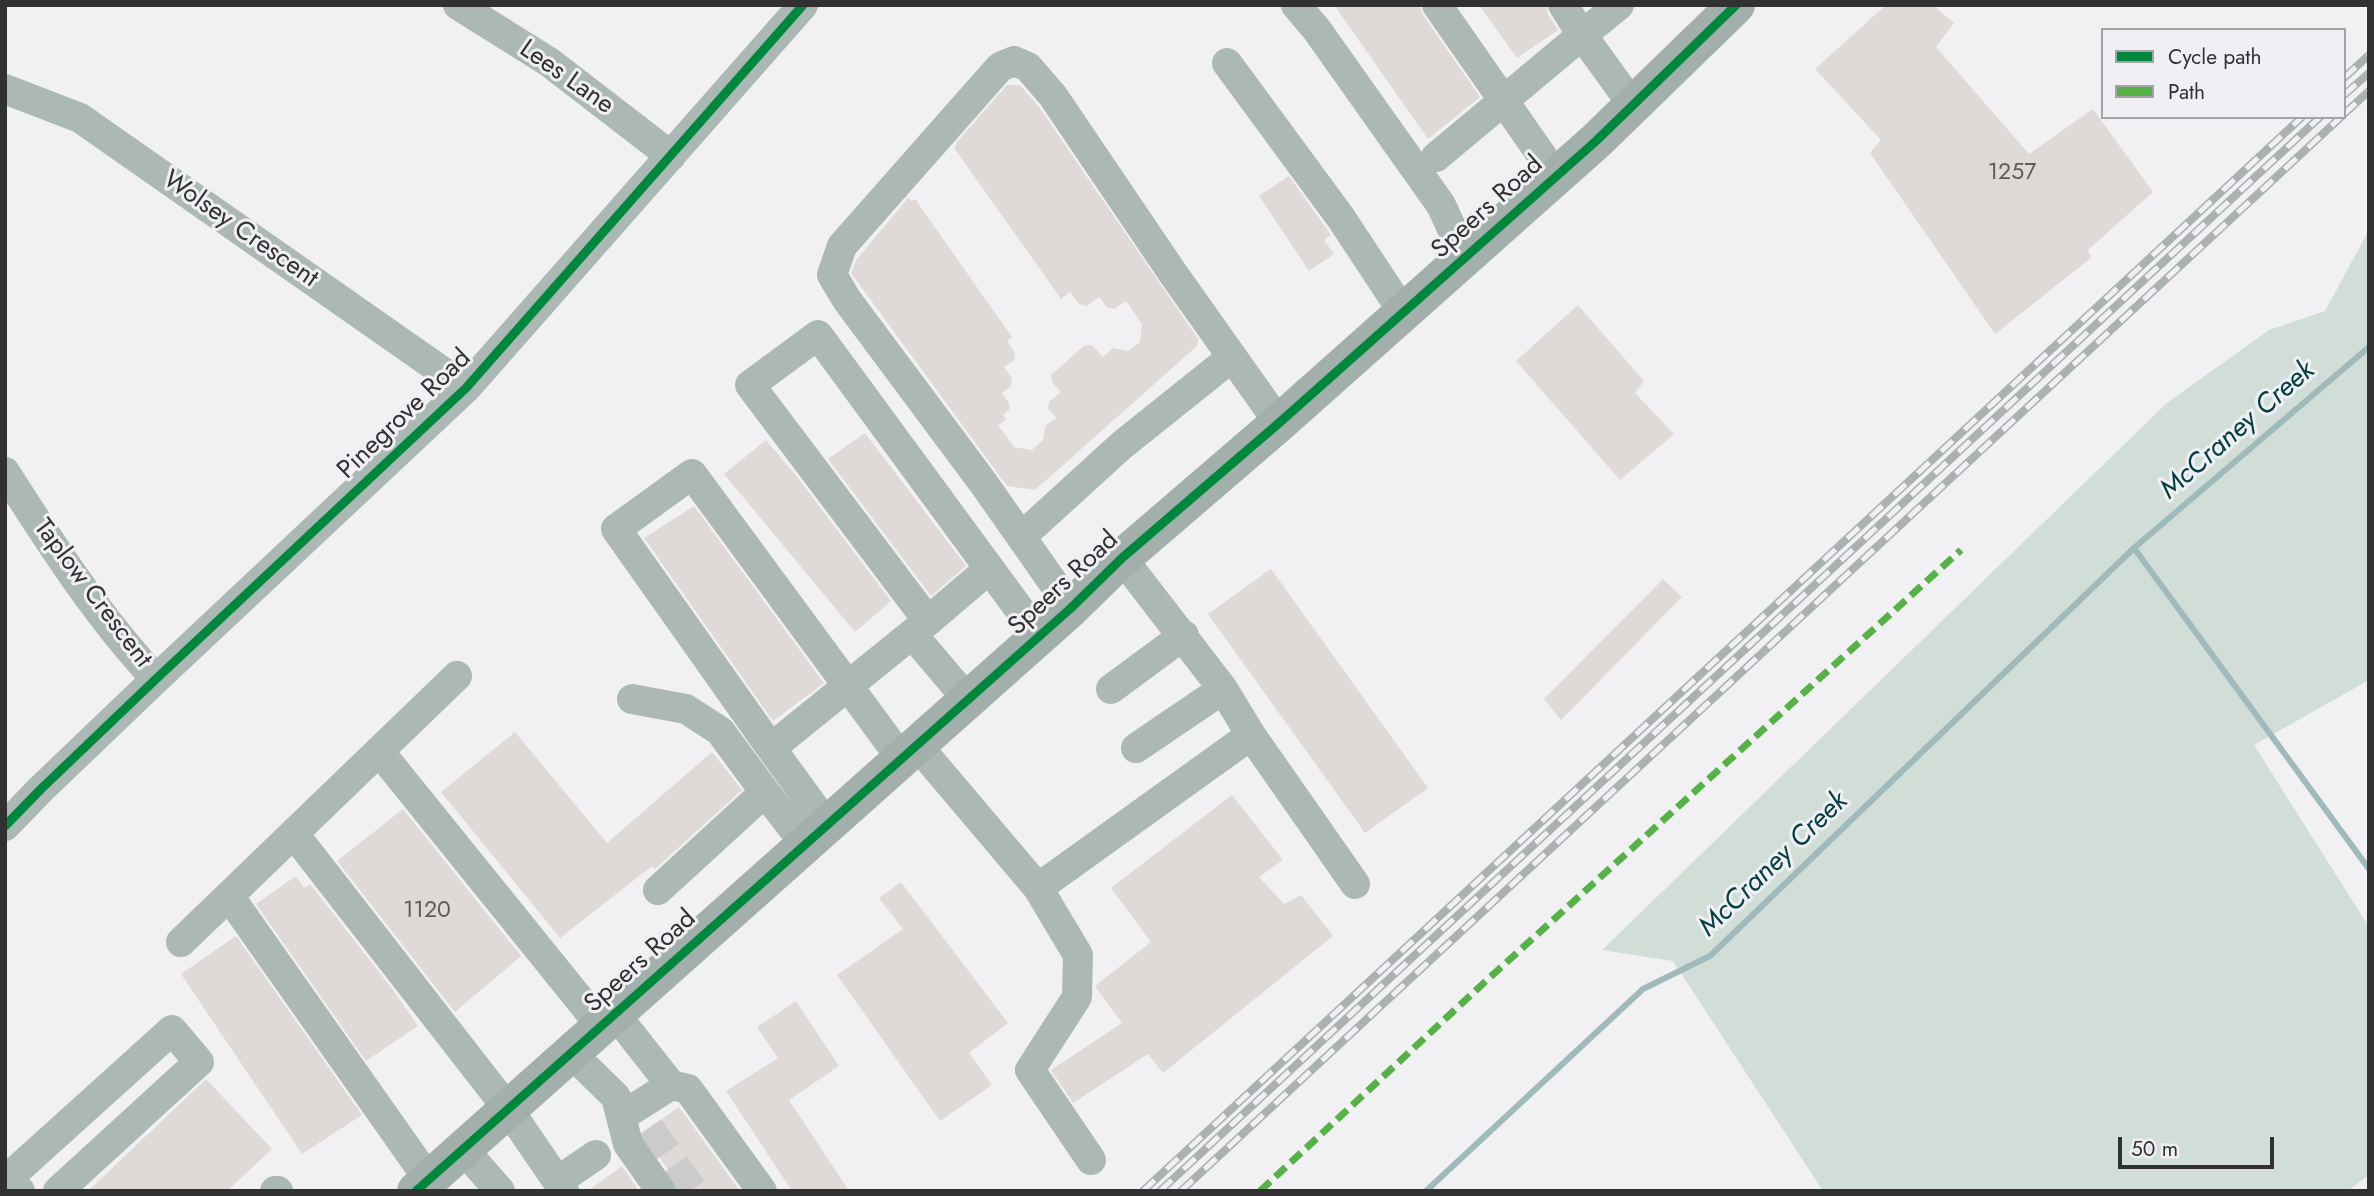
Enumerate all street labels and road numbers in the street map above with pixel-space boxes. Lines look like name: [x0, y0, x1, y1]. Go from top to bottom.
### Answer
street label: Lees Lane: [513, 34, 619, 122]
street label: Speers Road: [1426, 150, 1550, 266]
street label: Wolsey Crescent: [156, 165, 324, 295]
street label: Pinegrove Road: [332, 344, 478, 486]
street label: Taplow Crescent: [26, 514, 158, 674]
street label: Speers Road: [1002, 525, 1126, 643]
street label: Speers Road: [579, 904, 703, 1020]

